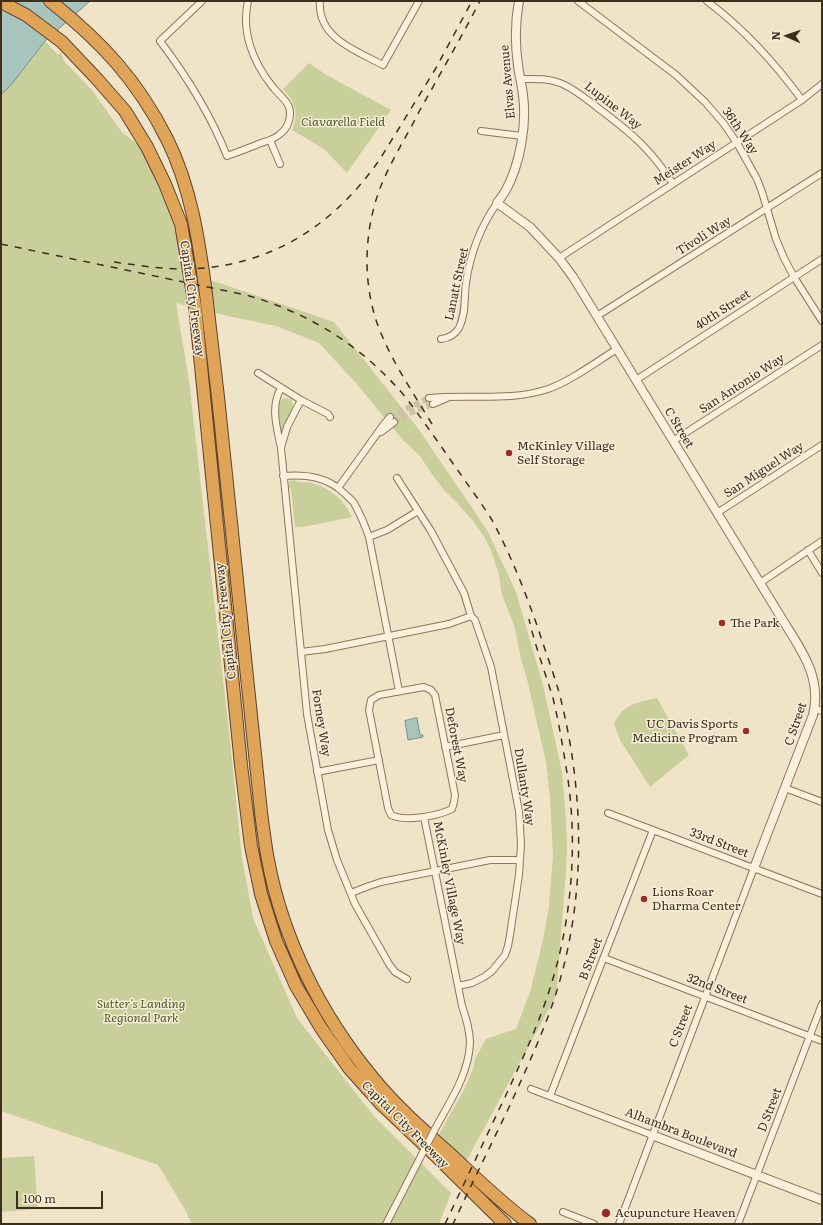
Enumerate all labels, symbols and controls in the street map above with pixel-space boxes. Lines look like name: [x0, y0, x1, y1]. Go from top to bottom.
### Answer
north arrow: [767, 16, 807, 56]
text: N: [767, 31, 783, 40]
street label: Elvas Avenue: [498, 44, 518, 120]
street label: Lupine Way: [582, 79, 644, 133]
street label: 36th Way: [719, 105, 761, 157]
park label: Ciavarella Field: [301, 115, 385, 129]
street label: Meister Way: [651, 137, 719, 189]
street label: Tivoli Way: [674, 213, 734, 259]
street label: Capital City Freeway: [177, 240, 207, 358]
street label: Lanatt Street: [442, 246, 472, 322]
street label: 40th Street: [693, 287, 753, 333]
street label: San Antonio Way: [697, 351, 787, 417]
street label: C Street: [661, 405, 697, 451]
place label: McKinley Village Self Storage: [517, 439, 615, 467]
street label: San Miguel Way: [721, 439, 807, 501]
marker: McKinley Village Self Storage: [504, 448, 514, 458]
street label: Capital City Freeway: [213, 562, 239, 680]
place label: The Park: [730, 616, 780, 630]
marker: The Park: [717, 618, 727, 628]
street label: Forney Way: [309, 688, 333, 758]
street label: C Street: [782, 700, 810, 748]
street label: Deforest Way: [442, 706, 470, 784]
place label: UC Davis Sports Medicine Program: [632, 717, 738, 745]
marker: UC Davis Sports Medicine Program: [741, 726, 751, 736]
street label: Dullanty Way: [511, 747, 537, 827]
street label: McKinley Village Way: [430, 820, 468, 946]
street label: 33rd Street: [687, 825, 751, 861]
place label: Lions Roar Dharma Center: [652, 885, 740, 913]
marker: Lions Roar Dharma Center: [639, 894, 649, 904]
street label: B Street: [576, 936, 606, 982]
street label: 32nd Street: [684, 971, 750, 1007]
park label: Sutter's Landing Regional Park: [97, 997, 185, 1025]
street label: C Street: [666, 1002, 696, 1050]
street label: Capital City Freeway: [358, 1078, 452, 1172]
street label: D Street: [755, 1086, 785, 1134]
street label: Alhambra Boulevard: [623, 1105, 739, 1161]
scale bar: [18, 1183, 105, 1209]
text: 100 m: [23, 1189, 56, 1207]
place label: Acupuncture Heaven: [615, 1206, 736, 1220]
marker: Acupuncture Heaven: [600, 1207, 612, 1219]

